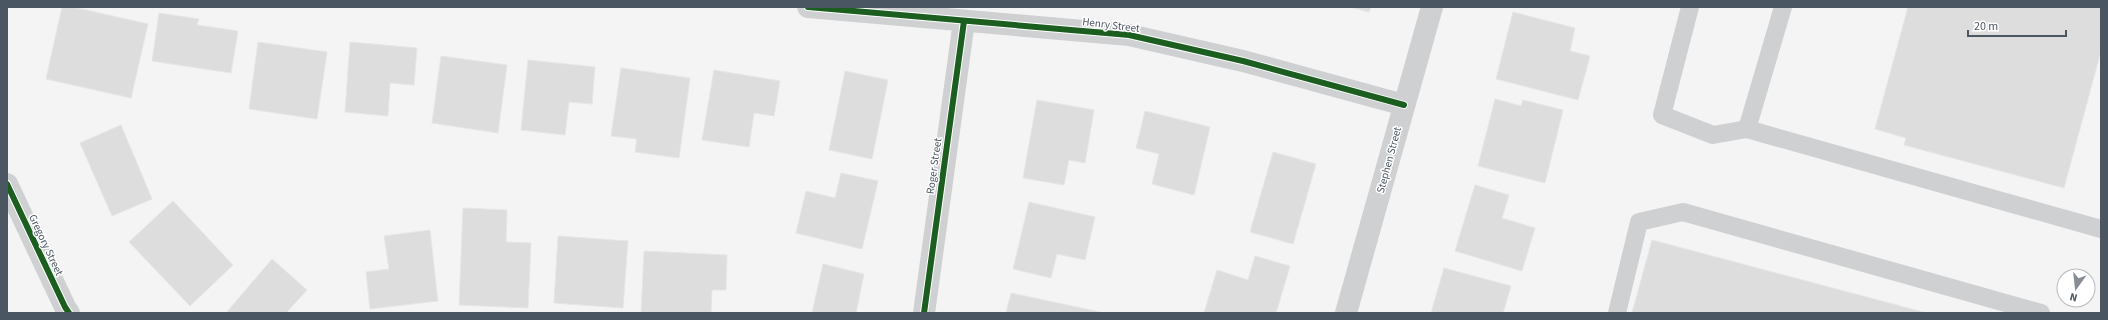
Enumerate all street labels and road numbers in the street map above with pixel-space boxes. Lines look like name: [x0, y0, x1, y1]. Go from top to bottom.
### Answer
street label: Henry Street: [1081, 14, 1141, 36]
street label: Stephen Street: [1373, 125, 1405, 195]
street label: Roger Street: [923, 137, 945, 195]
street label: Gregory Street: [25, 212, 67, 278]

